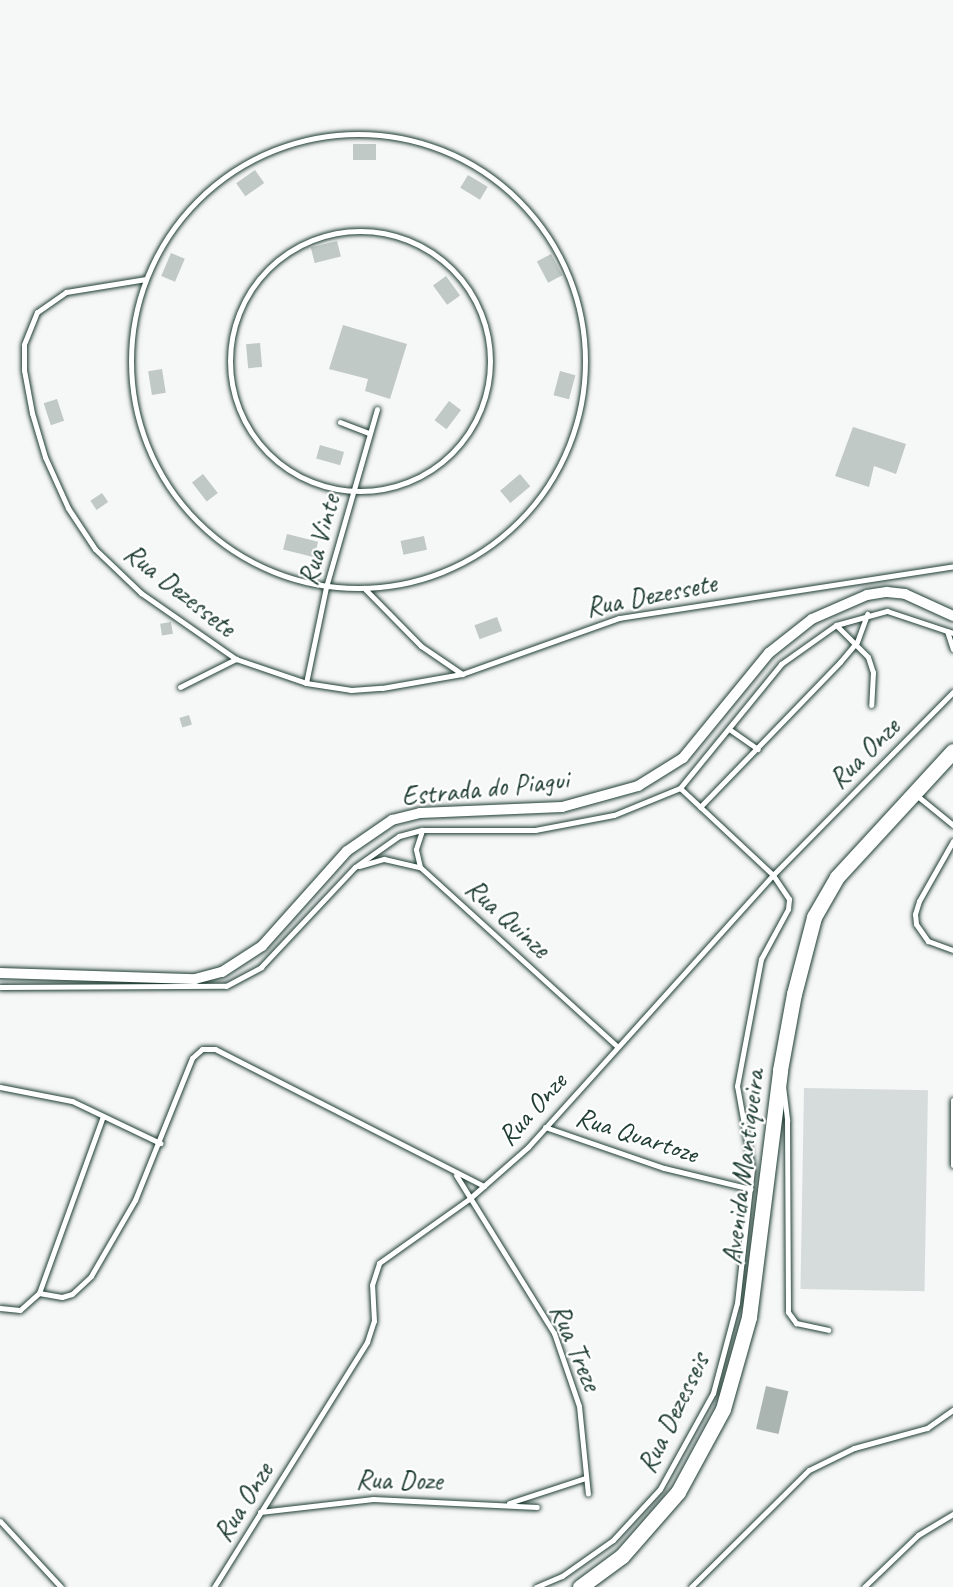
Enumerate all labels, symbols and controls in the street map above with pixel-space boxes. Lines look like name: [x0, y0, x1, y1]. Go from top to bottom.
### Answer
street label: Rua Vinte: [291, 491, 347, 589]
street label: Rua Dezessete: [117, 536, 243, 644]
street label: Rua Dezessete: [583, 566, 719, 624]
street label: Rua Onze: [821, 710, 907, 796]
street label: Estrada do Piagui: [400, 763, 570, 813]
street label: Rua Quinze: [459, 871, 557, 965]
street label: Rua Onze: [490, 1065, 574, 1153]
street label: Avenida Mantiqueira: [714, 1068, 772, 1266]
street label: Rua Quartoze: [572, 1100, 702, 1170]
street label: Rua Treze: [543, 1299, 609, 1395]
street label: Rua Dezesseis: [630, 1348, 716, 1478]
street label: Rua Onze: [206, 1456, 280, 1548]
street label: Rua Doze: [355, 1462, 443, 1498]

